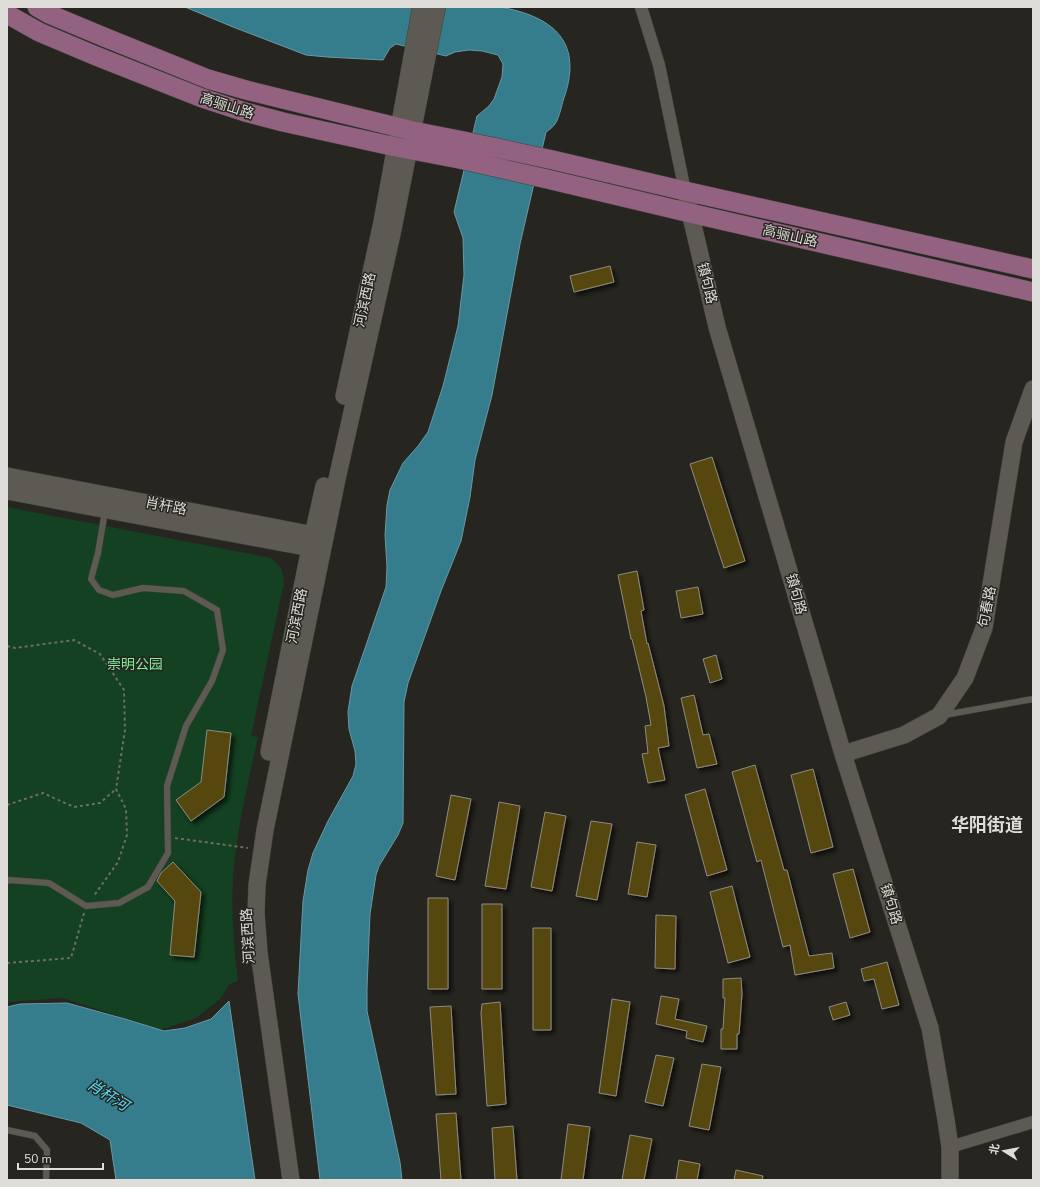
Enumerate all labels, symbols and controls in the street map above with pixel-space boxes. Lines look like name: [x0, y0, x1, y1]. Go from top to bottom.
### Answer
street label: 高骊山路: [197, 88, 257, 124]
street label: 高骊山路: [761, 220, 819, 252]
street label: 镇句路: [693, 260, 721, 306]
street label: 河滨西路: [350, 271, 380, 329]
street label: 肖杆路: [144, 493, 188, 519]
street label: 镇句路: [781, 571, 811, 617]
street label: 句春路: [974, 585, 1000, 629]
street label: 河滨西路: [282, 587, 312, 645]
park label: 崇明公园: [107, 655, 163, 674]
district label: 华阳街道: [951, 813, 1023, 837]
street label: 镇句路: [876, 881, 906, 927]
street label: 河滨西路: [237, 908, 259, 964]
water label: 肖杆河: [84, 1075, 135, 1117]
north arrow: [984, 1131, 1024, 1171]
text: 北: [986, 1142, 1003, 1156]
scale bar: [18, 1145, 103, 1171]
text: 50 m: [24, 1151, 52, 1167]

